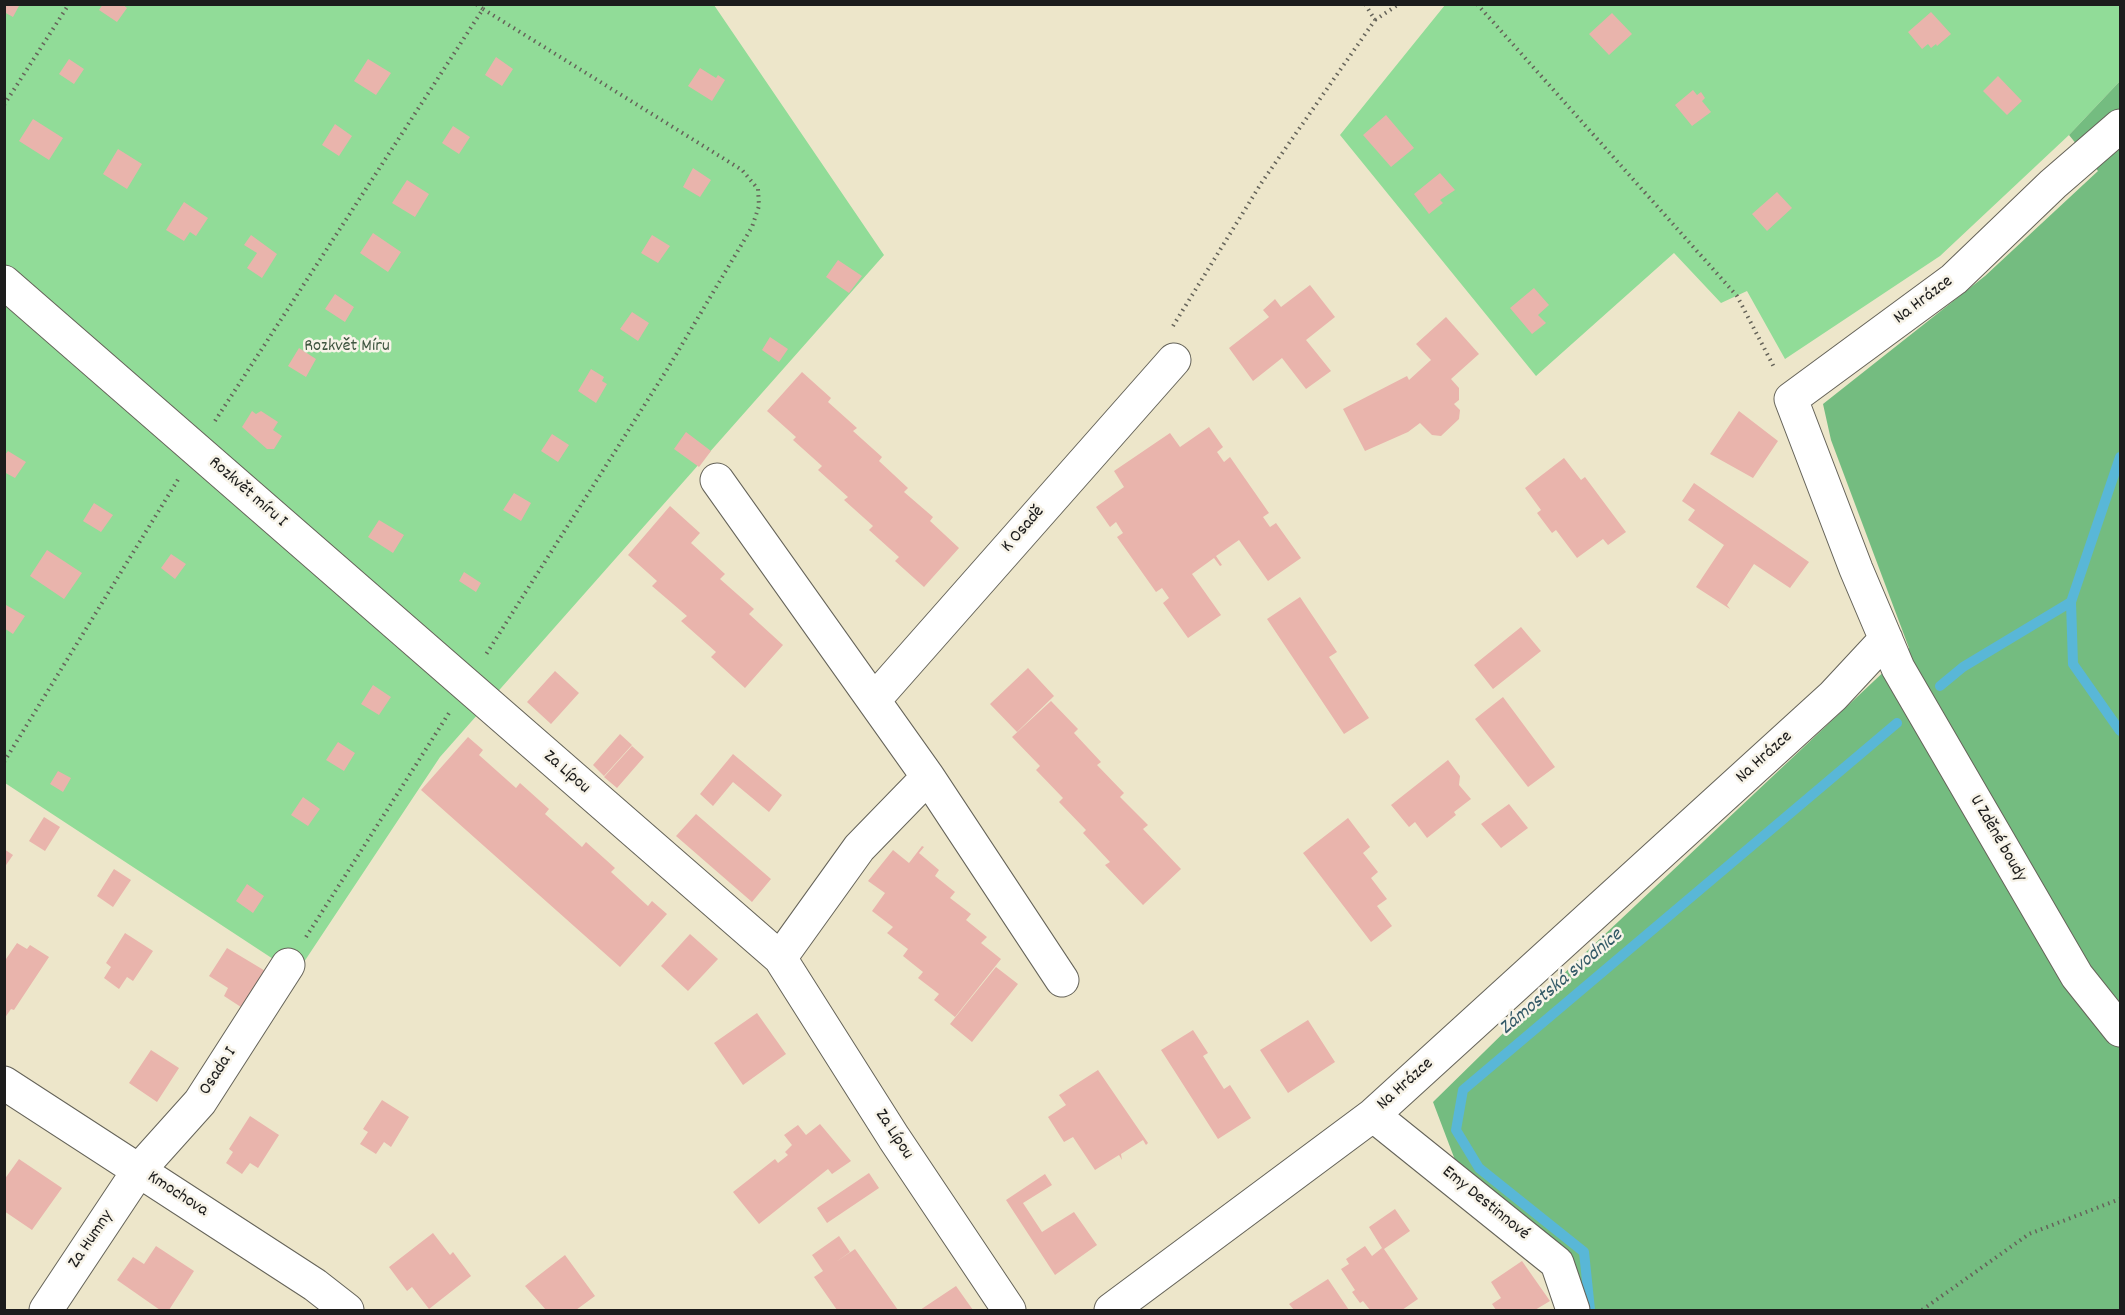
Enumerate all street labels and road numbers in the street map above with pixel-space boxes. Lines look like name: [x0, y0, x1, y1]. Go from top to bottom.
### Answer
street label: Na Hrázce: [1890, 272, 1958, 330]
street label: Rozkvět míru I: [203, 453, 291, 533]
street label: K Osadě: [998, 502, 1050, 558]
street label: Na Hrázce: [1732, 727, 1798, 789]
street label: Za Lípou: [538, 747, 594, 799]
street label: U Zděné boudy: [1964, 792, 2030, 886]
street label: Osada I: [196, 1044, 242, 1100]
street label: Na Hrázce: [1373, 1054, 1439, 1116]
street label: Za Lípou: [869, 1106, 917, 1164]
street label: Emy Destinnové: [1437, 1162, 1533, 1246]
street label: Kmochova: [143, 1167, 211, 1223]
street label: Za Humny: [65, 1207, 119, 1273]

